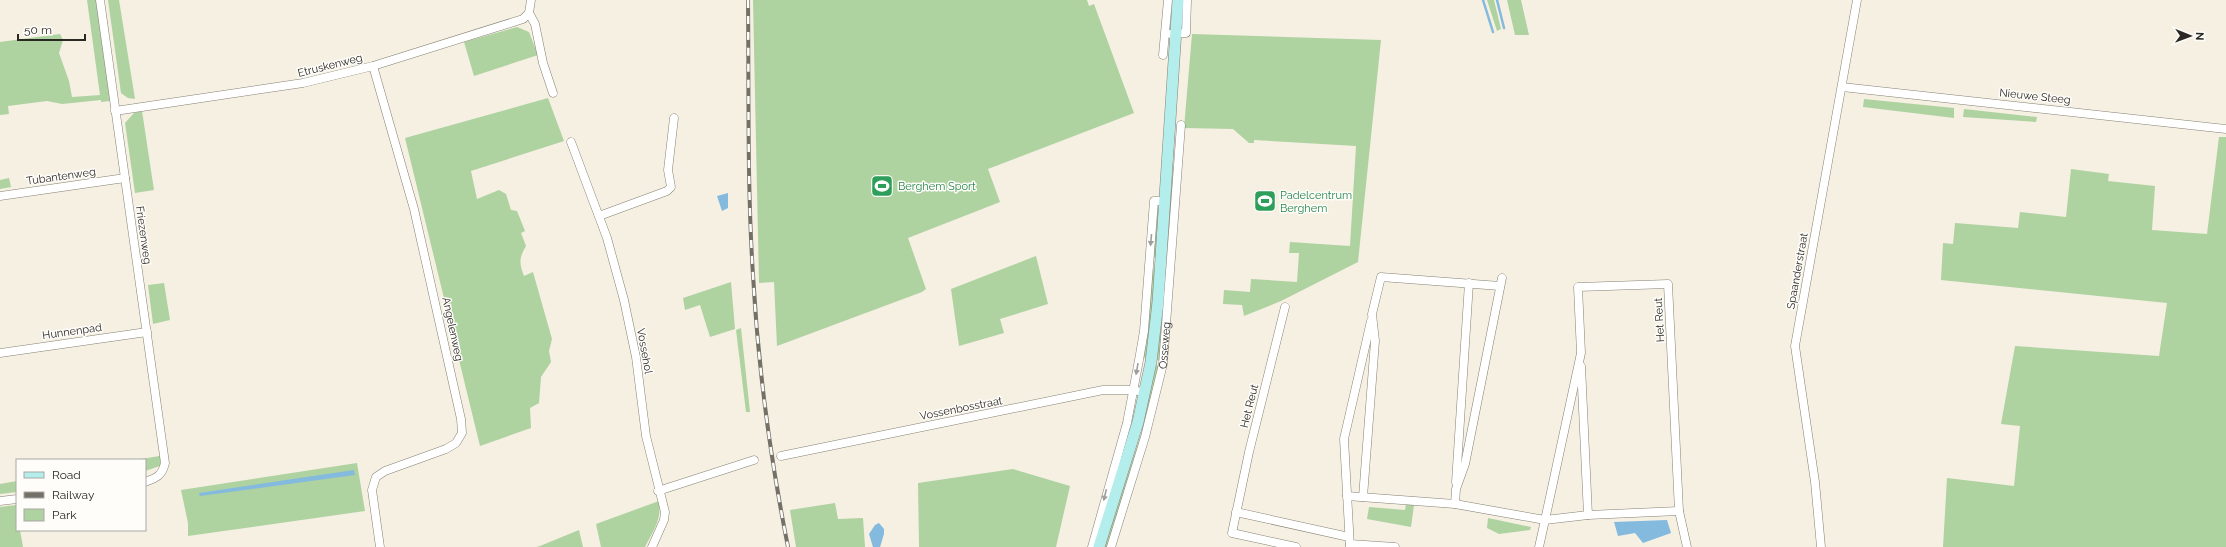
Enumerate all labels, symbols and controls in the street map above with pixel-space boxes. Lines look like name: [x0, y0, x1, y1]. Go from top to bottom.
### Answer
scale bar: [18, 16, 85, 42]
north arrow: [2170, 16, 2210, 56]
text: 50 m: [24, 23, 52, 37]
text: N: [2193, 32, 2206, 40]
street label: Etruskenweg: [296, 51, 364, 80]
street label: Nieuwe Steeg: [1999, 86, 2071, 107]
street label: Tubantenweg: [26, 165, 97, 188]
sports icon: Berghem Sport: [869, 173, 895, 199]
place label: Berghem Sport: [898, 180, 976, 193]
sports icon: Padelcentrum Berghem: [1252, 188, 1278, 214]
place label: Padelcentrum Berghem: [1280, 189, 1352, 215]
street label: Friezenweg: [133, 205, 154, 265]
street label: Spaanderstraat: [1784, 231, 1811, 310]
one-way arrow: [1148, 234, 1155, 246]
street label: Angelenweg: [439, 296, 466, 362]
street label: Het Reut: [1652, 297, 1667, 343]
street label: Hunnenpad: [41, 321, 103, 342]
street label: Osseweg: [1156, 321, 1173, 370]
street label: Vossehol: [634, 327, 655, 375]
one-way arrow: [1134, 363, 1140, 375]
street label: Het Reut: [1238, 383, 1261, 429]
street label: Vossenbosstraat: [919, 394, 1004, 423]
legend: [16, 459, 146, 531]
text: Road: [52, 468, 81, 482]
text: Railway: [52, 488, 95, 502]
one-way arrow: [1102, 489, 1108, 501]
text: Park: [52, 508, 77, 522]

